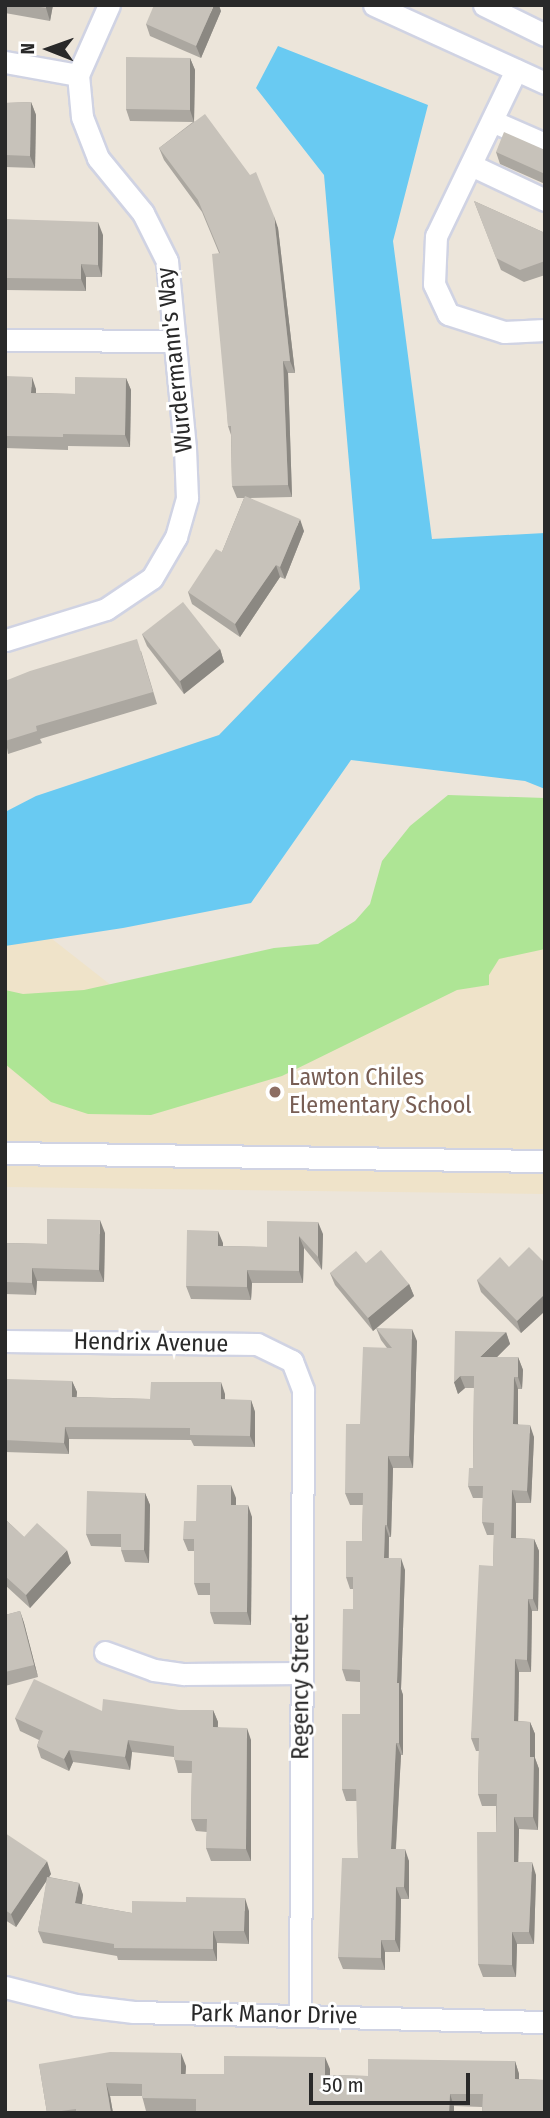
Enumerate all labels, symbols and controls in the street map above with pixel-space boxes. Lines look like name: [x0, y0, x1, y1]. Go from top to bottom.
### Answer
north arrow: [14, 14, 84, 84]
text: N: [16, 43, 39, 55]
street label: Wurdermann's Way: [151, 266, 199, 454]
place label: Lawton Chiles Elementary School: [289, 1064, 472, 1120]
marker: Lawton Chiles Elementary School: [267, 1084, 283, 1100]
street label: Hendrix Avenue: [73, 1327, 229, 1359]
street label: Regency Street: [287, 1614, 315, 1760]
street label: Park Manor Drive: [190, 1999, 358, 2031]
scale bar: [312, 2058, 473, 2102]
text: 50 m: [322, 2072, 364, 2098]

